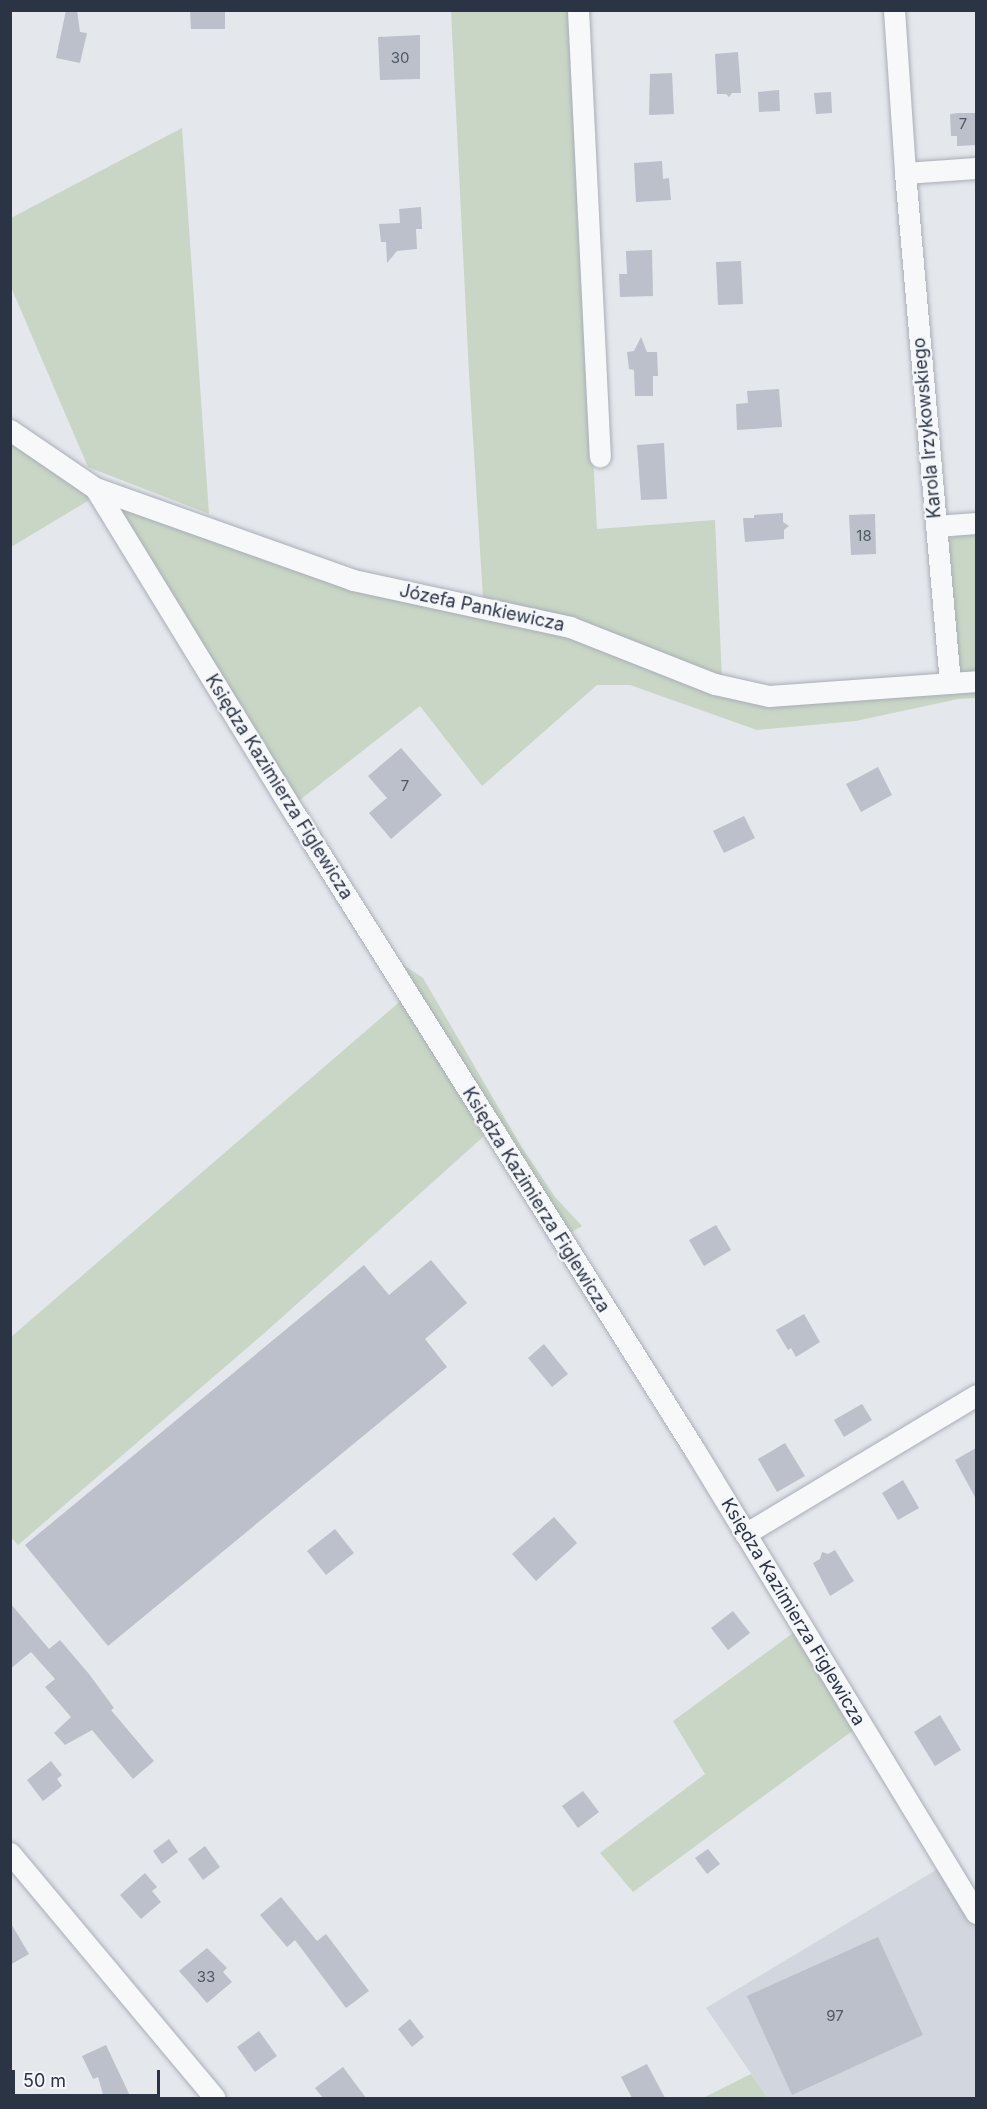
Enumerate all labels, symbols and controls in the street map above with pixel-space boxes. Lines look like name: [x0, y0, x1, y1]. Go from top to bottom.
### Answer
house number: 30: [391, 49, 409, 67]
house number: 7: [959, 115, 967, 133]
street label: Karola Irzykowskiego: [908, 337, 946, 519]
house number: 18: [856, 527, 872, 545]
street label: Józefa Pankiewicza: [397, 580, 567, 636]
street label: Księdza Kazimierza Figlewicza: [201, 670, 357, 904]
house number: 7: [401, 777, 409, 795]
street label: Księdza Kazimierza Figlewicza: [458, 1083, 614, 1317]
street label: Księdza Kazimierza Figlewicza: [716, 1494, 870, 1730]
house number: 33: [197, 1968, 215, 1986]
house number: 97: [826, 2007, 844, 2025]
scale bar: [15, 2058, 164, 2096]
text: 50 m: [23, 2070, 66, 2091]

